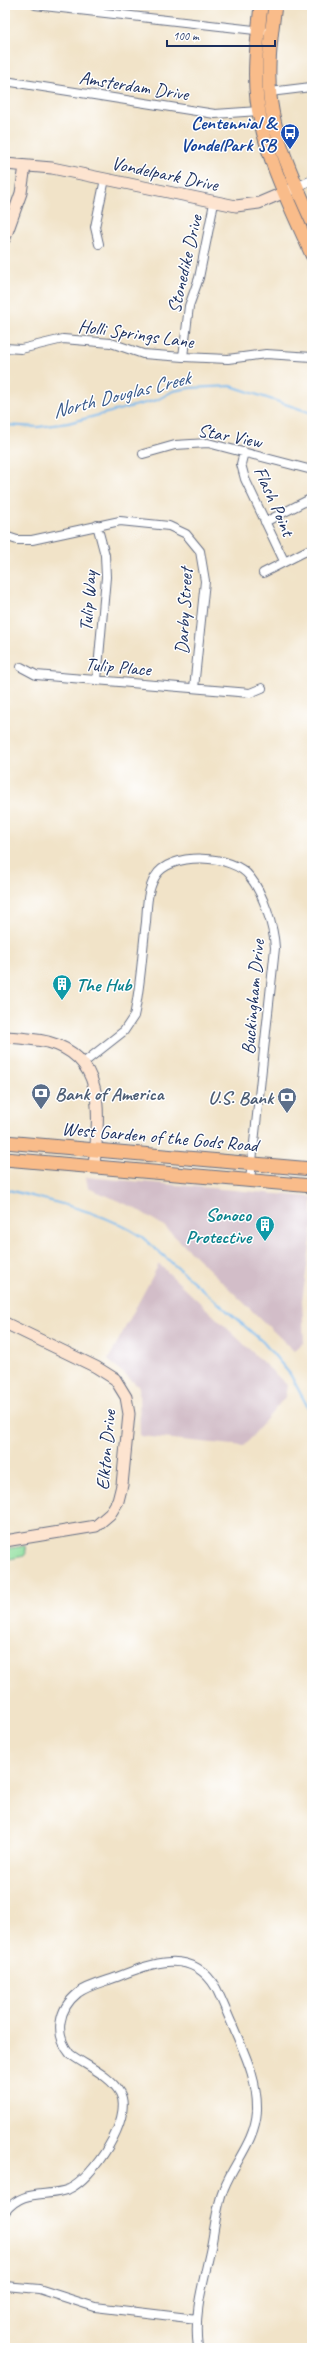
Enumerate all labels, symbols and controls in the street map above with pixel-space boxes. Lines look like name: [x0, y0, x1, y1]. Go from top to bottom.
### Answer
scale bar: [167, 22, 275, 48]
text: 100 m: [173, 28, 200, 44]
street label: Amsterdam Drive: [77, 66, 192, 107]
place label: Centennial & VondelPark SB: [181, 111, 278, 157]
bus stop icon: Centennial & VondelPark SB: [279, 122, 301, 150]
street label: Vondelpark Drive: [109, 151, 222, 197]
street label: Stonedike Drive: [162, 211, 208, 316]
street label: Holli Springs Lane: [77, 314, 197, 354]
water label: North Douglas Creek: [50, 364, 196, 424]
street label: Star View: [196, 418, 265, 454]
street label: Flash Point: [248, 463, 301, 542]
street label: Darby Street: [170, 565, 198, 655]
street label: Tulip Way: [74, 568, 102, 632]
street label: Tulip Place: [84, 652, 153, 682]
street label: Buckingham Drive: [236, 937, 270, 1056]
building icon: The Hub: [51, 973, 73, 1001]
place label: The Hub: [76, 973, 133, 997]
bank icon: Bank of America: [30, 1082, 52, 1110]
place label: Bank of America: [55, 1082, 165, 1106]
place label: U.S. Bank: [208, 1086, 275, 1110]
bank icon: U.S. Bank: [276, 1086, 298, 1114]
street label: West Garden of the Gods Road: [61, 1116, 262, 1158]
place label: Sonoco Protective: [186, 1203, 253, 1249]
building icon: Sonoco Protective: [254, 1214, 276, 1242]
street label: Elkton Drive: [91, 1407, 122, 1491]

